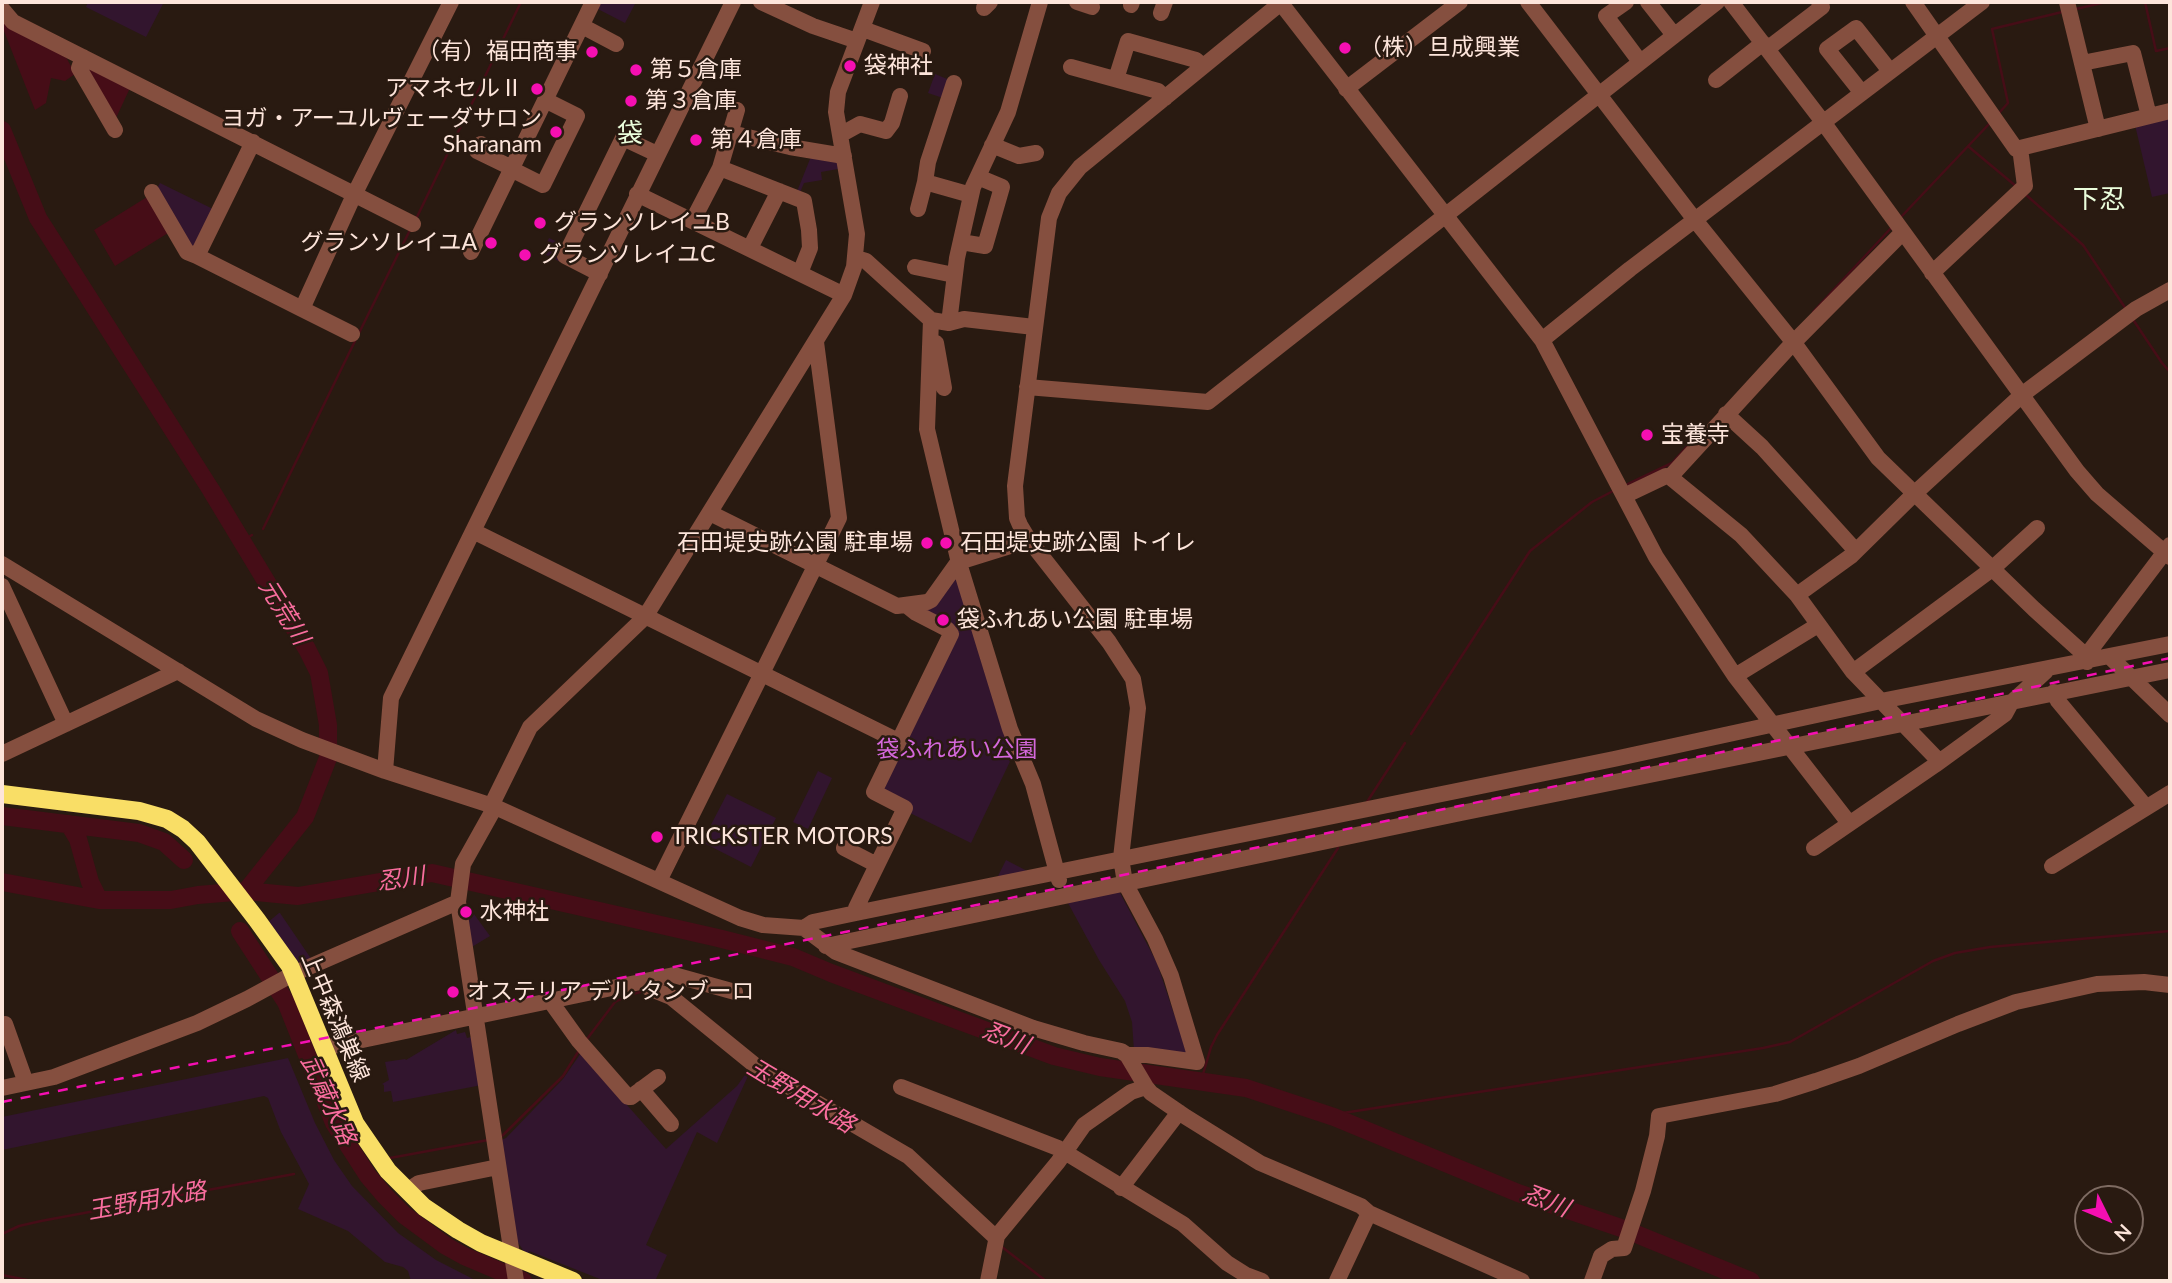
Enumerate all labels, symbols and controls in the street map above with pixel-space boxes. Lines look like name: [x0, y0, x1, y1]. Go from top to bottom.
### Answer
place label: （株）旦成興業: [1359, 34, 1520, 62]
place label: （有）福田商事: [417, 38, 578, 66]
marker: （株）旦成興業: [1337, 40, 1353, 56]
marker: （有）福田商事: [584, 44, 600, 60]
place label: 袋神社: [864, 52, 933, 80]
place label: 第５倉庫: [650, 56, 742, 84]
marker: 袋神社: [842, 58, 858, 74]
marker: 第５倉庫: [628, 62, 644, 78]
place label: アマネセルⅡ: [385, 75, 523, 103]
marker: アマネセルⅡ: [529, 81, 545, 97]
place label: 第３倉庫: [645, 87, 737, 115]
marker: 第３倉庫: [623, 93, 639, 109]
place label: ヨガ・アーユルヴェーダサロン Sharanam: [221, 105, 542, 159]
district label: 袋: [617, 118, 643, 150]
marker: ヨガ・アーユルヴェーダサロン Sharanam: [548, 124, 564, 140]
place label: 第４倉庫: [710, 126, 802, 154]
marker: 第４倉庫: [688, 132, 704, 148]
district label: 下忍: [2073, 184, 2125, 216]
place label: グランソレイユB: [554, 209, 730, 237]
marker: グランソレイユB: [532, 215, 548, 231]
place label: グランソレイユA: [300, 229, 477, 257]
marker: グランソレイユA: [483, 235, 499, 251]
place label: グランソレイユC: [539, 241, 715, 269]
marker: グランソレイユC: [517, 247, 533, 263]
place label: 宝養寺: [1661, 421, 1730, 449]
marker: 宝養寺: [1639, 427, 1655, 443]
place label: 石田堤史跡公園 駐車場: [677, 529, 913, 557]
place label: 石田堤史跡公園 トイレ: [960, 529, 1196, 557]
marker: 石田堤史跡公園 駐車場: [919, 535, 935, 551]
marker: 石田堤史跡公園 トイレ: [938, 535, 954, 551]
water label: 元荒川: [253, 574, 315, 650]
place label: 袋ふれあい公園 駐車場: [957, 606, 1193, 634]
marker: 袋ふれあい公園 駐車場: [935, 612, 951, 628]
park label: 袋ふれあい公園: [877, 736, 1037, 764]
place label: TRICKSTER MOTORS: [671, 823, 893, 851]
marker: TRICKSTER MOTORS: [649, 829, 665, 845]
water label: 忍川: [375, 861, 427, 897]
place label: 水神社: [480, 898, 549, 926]
marker: 水神社: [458, 904, 474, 920]
street label: 上中森鴻巣線: [295, 948, 375, 1086]
place label: オステリア デル タンブーロ: [467, 978, 755, 1006]
marker: オステリア デル タンブーロ: [445, 984, 461, 1000]
water label: 忍川: [978, 1016, 1034, 1060]
water label: 武蔵水路: [295, 1050, 361, 1150]
water label: 玉野用水路: [742, 1053, 860, 1139]
water label: 玉野用水路: [85, 1176, 209, 1226]
water label: 忍川: [1518, 1179, 1574, 1223]
north arrow: [2074, 1185, 2144, 1255]
text: N: [2110, 1220, 2137, 1246]

